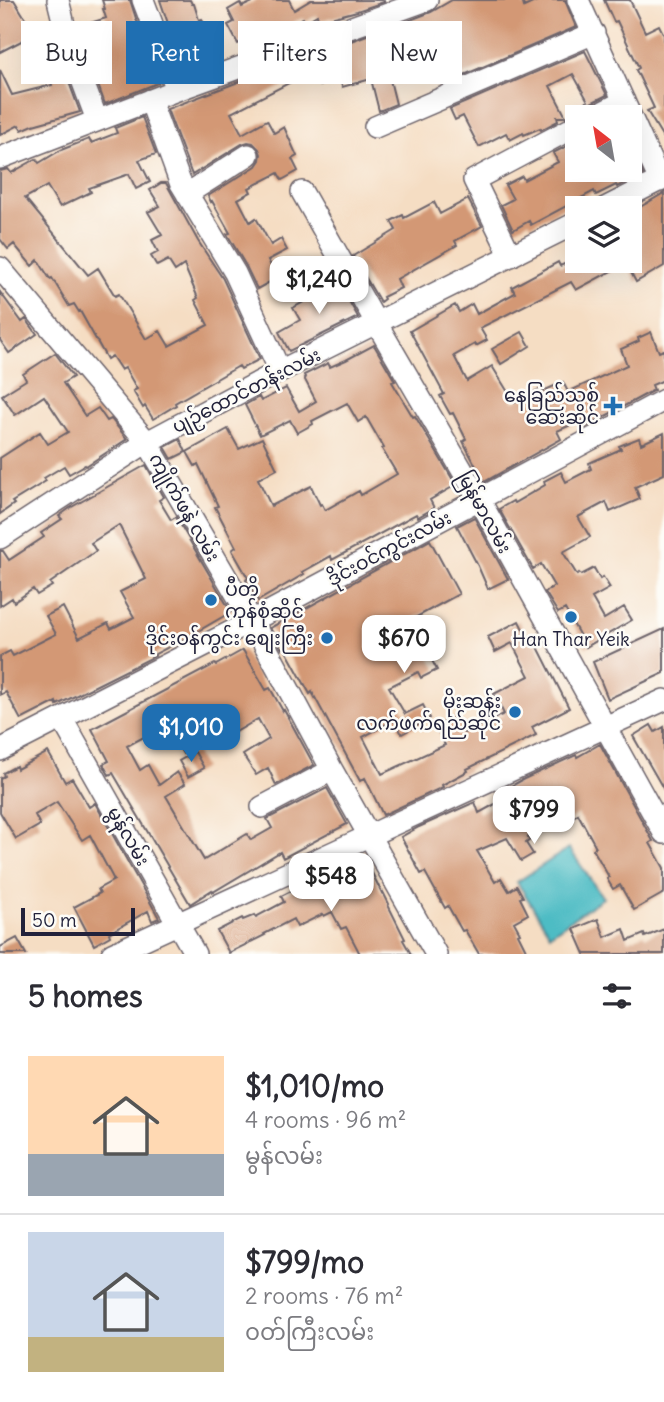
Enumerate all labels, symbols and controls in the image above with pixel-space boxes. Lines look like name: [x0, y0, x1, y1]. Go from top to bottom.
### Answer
chip: Buy: [21, 21, 112, 84]
chip: Rent: [126, 21, 224, 84]
chip: Filters: [238, 21, 352, 84]
chip: New: [366, 21, 462, 84]
north arrow: [565, 105, 642, 182]
map controls: [565, 105, 642, 273]
button: layers: [565, 196, 642, 273]
pin: $1,240: [262, 256, 376, 316]
text: $1,240: [286, 264, 352, 293]
street label: ပျဉ်ထောင်တန်းလမ်း: [167, 340, 326, 441]
place label: နေခြည်သစ် ဆေးဆိုင်: [504, 381, 599, 434]
marker: နေခြည်သစ် ဆေးဆိုင်: [605, 398, 621, 414]
street label: ကျိုက်ဖနဲ လမ်း: [141, 447, 228, 568]
street label: မြန်မာလမ်း: [449, 466, 519, 559]
street label: ဒိုင်းဝင်ကွင်းလမ်း: [322, 503, 458, 595]
place label: ပီတိ ကုန်စုံဆိုင်: [225, 575, 304, 628]
marker: ပီတိ ကုန်စုံဆိုင်: [203, 592, 219, 608]
marker: Han Thar Yeik: [563, 609, 579, 625]
pin: $670: [363, 616, 445, 675]
text: $670: [378, 623, 430, 652]
place label: ဒိုင်းဝန်ကွင်း စျေးကြီး: [145, 624, 313, 655]
place label: Han Thar Yeik: [512, 627, 630, 651]
marker: ဒိုင်းဝန်ကွင်း စျေးကြီး: [319, 630, 335, 646]
place label: မိုးဆန်း လက်ဖက်ရည်ဆိုင်: [356, 687, 501, 740]
pin: $1,010: [134, 704, 248, 764]
marker: မိုးဆန်း လက်ဖက်ရည်ဆိုင်: [507, 704, 523, 720]
text: $1,010: [158, 712, 224, 741]
pin: $799: [493, 786, 575, 846]
text: $799: [509, 794, 559, 823]
street label: မွန်လမ်း: [99, 801, 157, 872]
pin: $548: [290, 853, 372, 913]
text: $548: [305, 861, 357, 890]
scale bar: [21, 905, 135, 937]
text: 50 m: [32, 908, 77, 932]
text: 5 homes: [28, 977, 143, 1015]
icon: filters: [598, 977, 636, 1015]
text: $1,010/mo: [245, 1067, 384, 1105]
icon: home: [84, 1084, 168, 1168]
text: 4 rooms · 96 m²: [245, 1105, 406, 1134]
text: မွန်လမ်း: [245, 1141, 323, 1170]
text: $799/mo: [245, 1243, 364, 1281]
icon: home: [84, 1260, 168, 1344]
text: 2 rooms · 76 m²: [245, 1281, 403, 1310]
text: ၀တ်ကြီးလမ်း: [245, 1317, 374, 1346]

